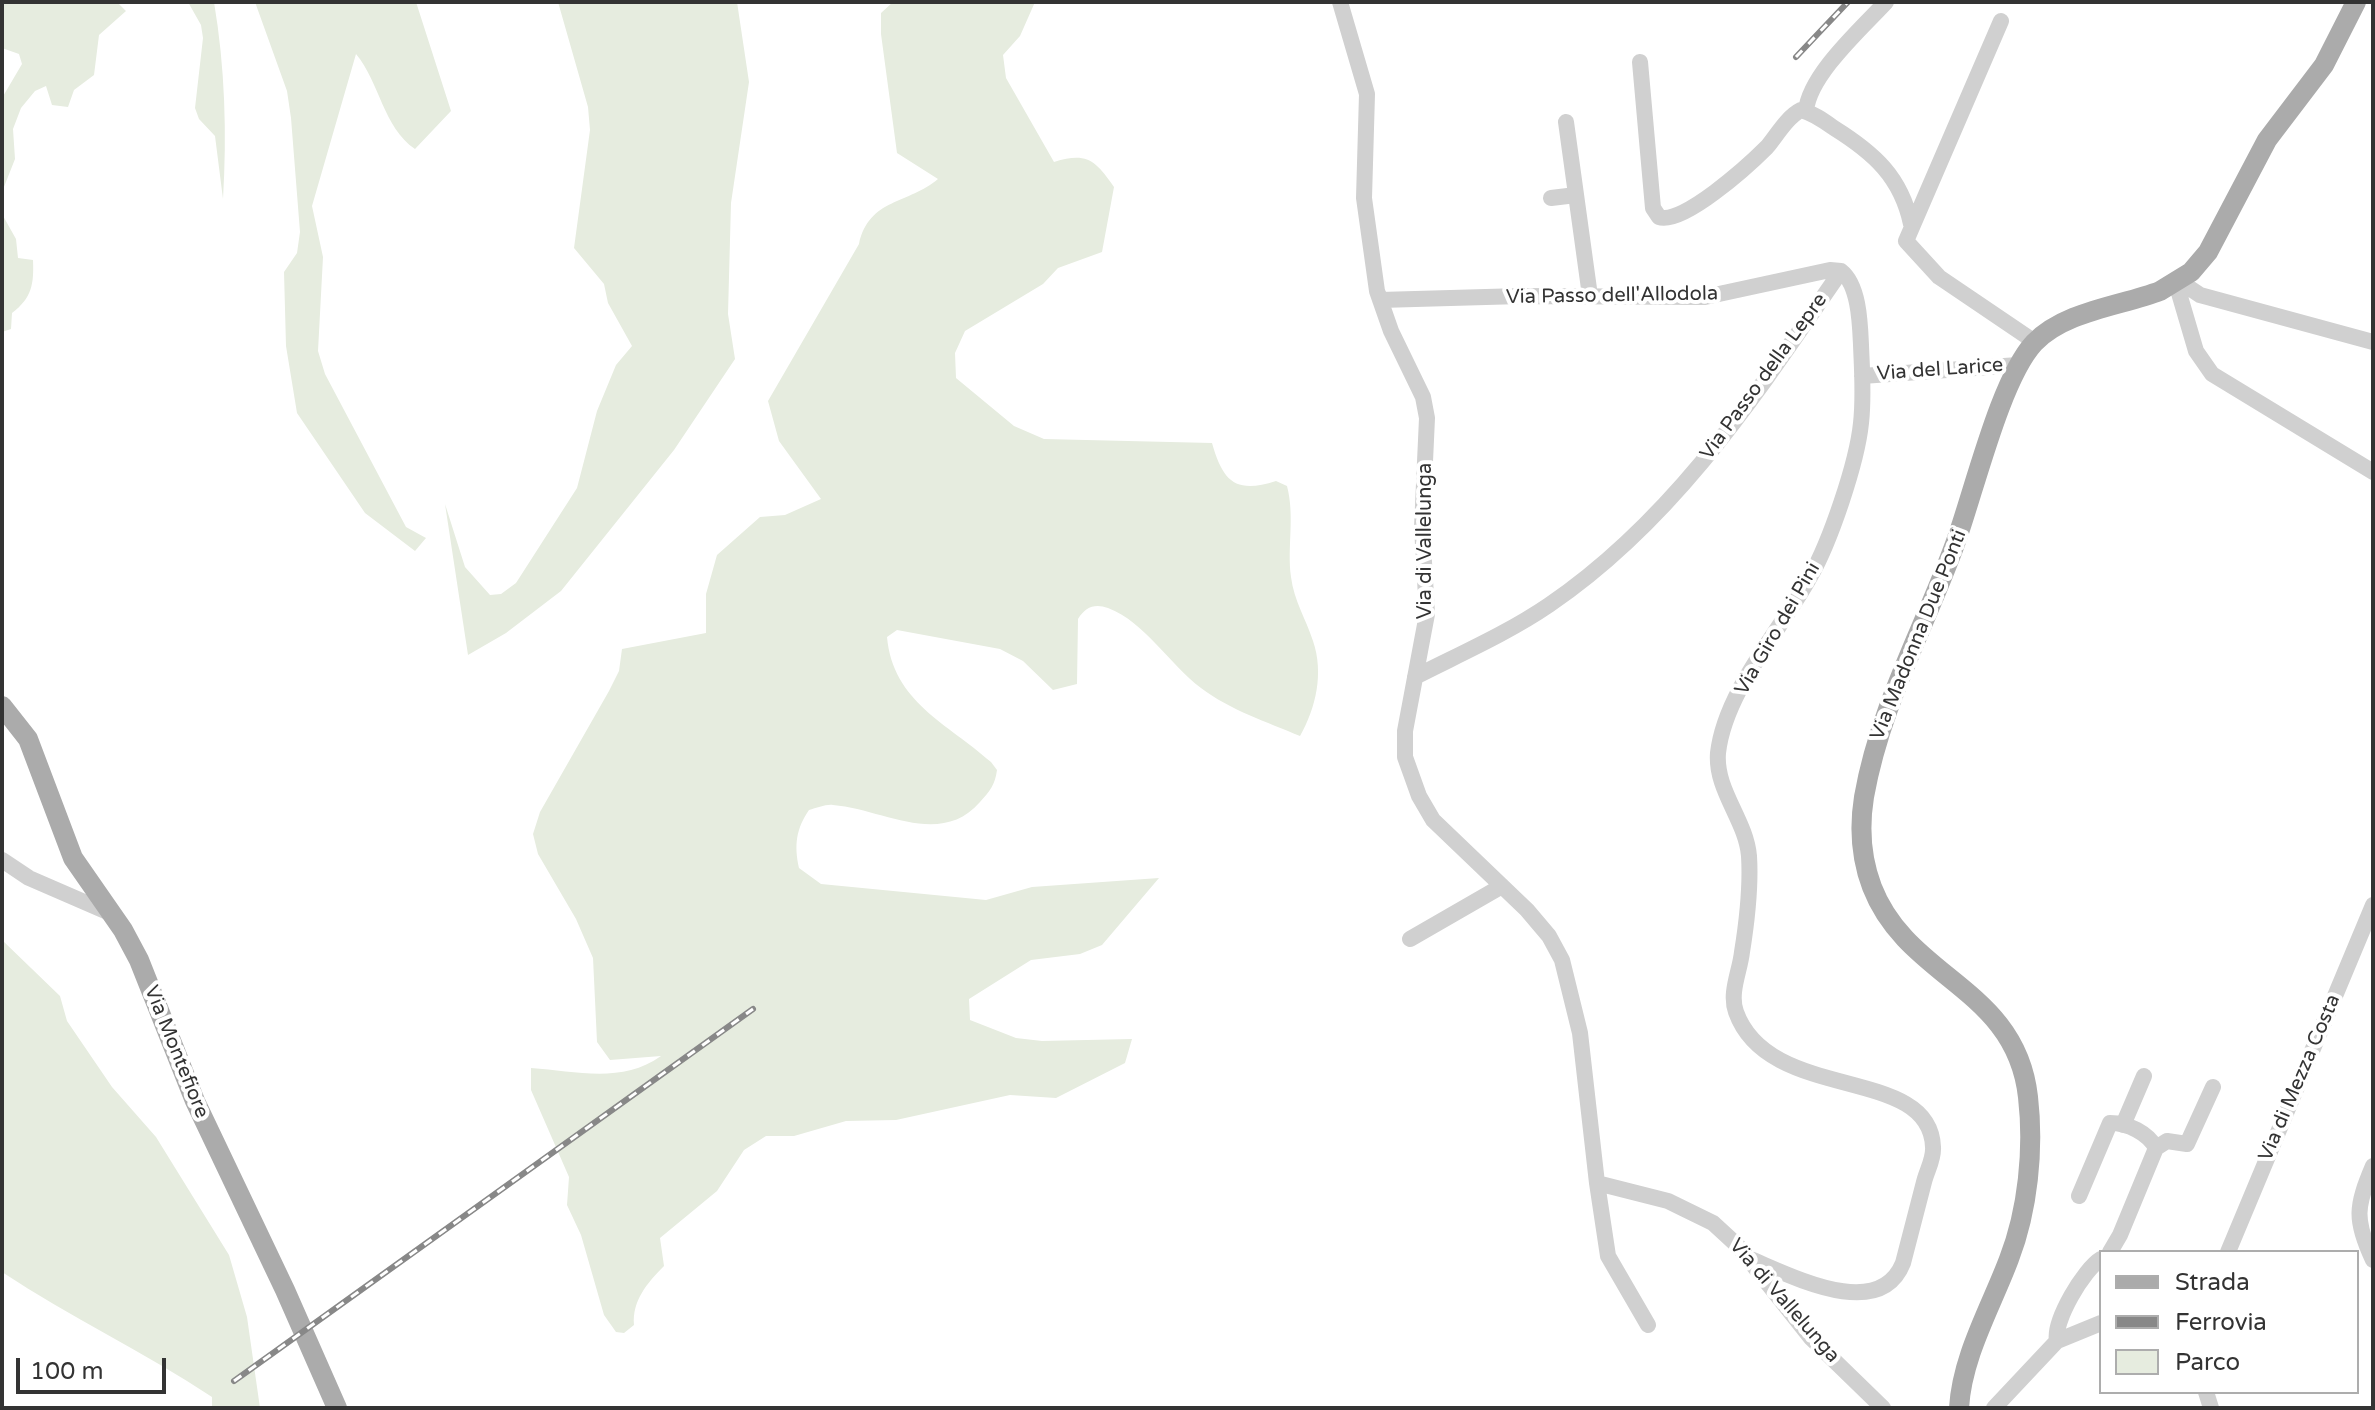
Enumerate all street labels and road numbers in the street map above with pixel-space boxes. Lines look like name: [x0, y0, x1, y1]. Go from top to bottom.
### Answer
street label: Via Passo dell'Allodola: [1506, 282, 1718, 310]
street label: Via Passo della Lepre: [1695, 289, 1833, 465]
street label: Via del Larice: [1876, 354, 2004, 386]
street label: Via di Vallelunga: [1414, 463, 1438, 619]
street label: Via Madonna Due Ponti: [1866, 526, 1972, 744]
street label: Via Giro dei Pini: [1730, 558, 1826, 700]
street label: Via Montefiore: [139, 982, 213, 1122]
street label: Via di Mezza Costa: [2254, 991, 2346, 1165]
street label: Via di Vallelunga: [1724, 1234, 1844, 1368]

